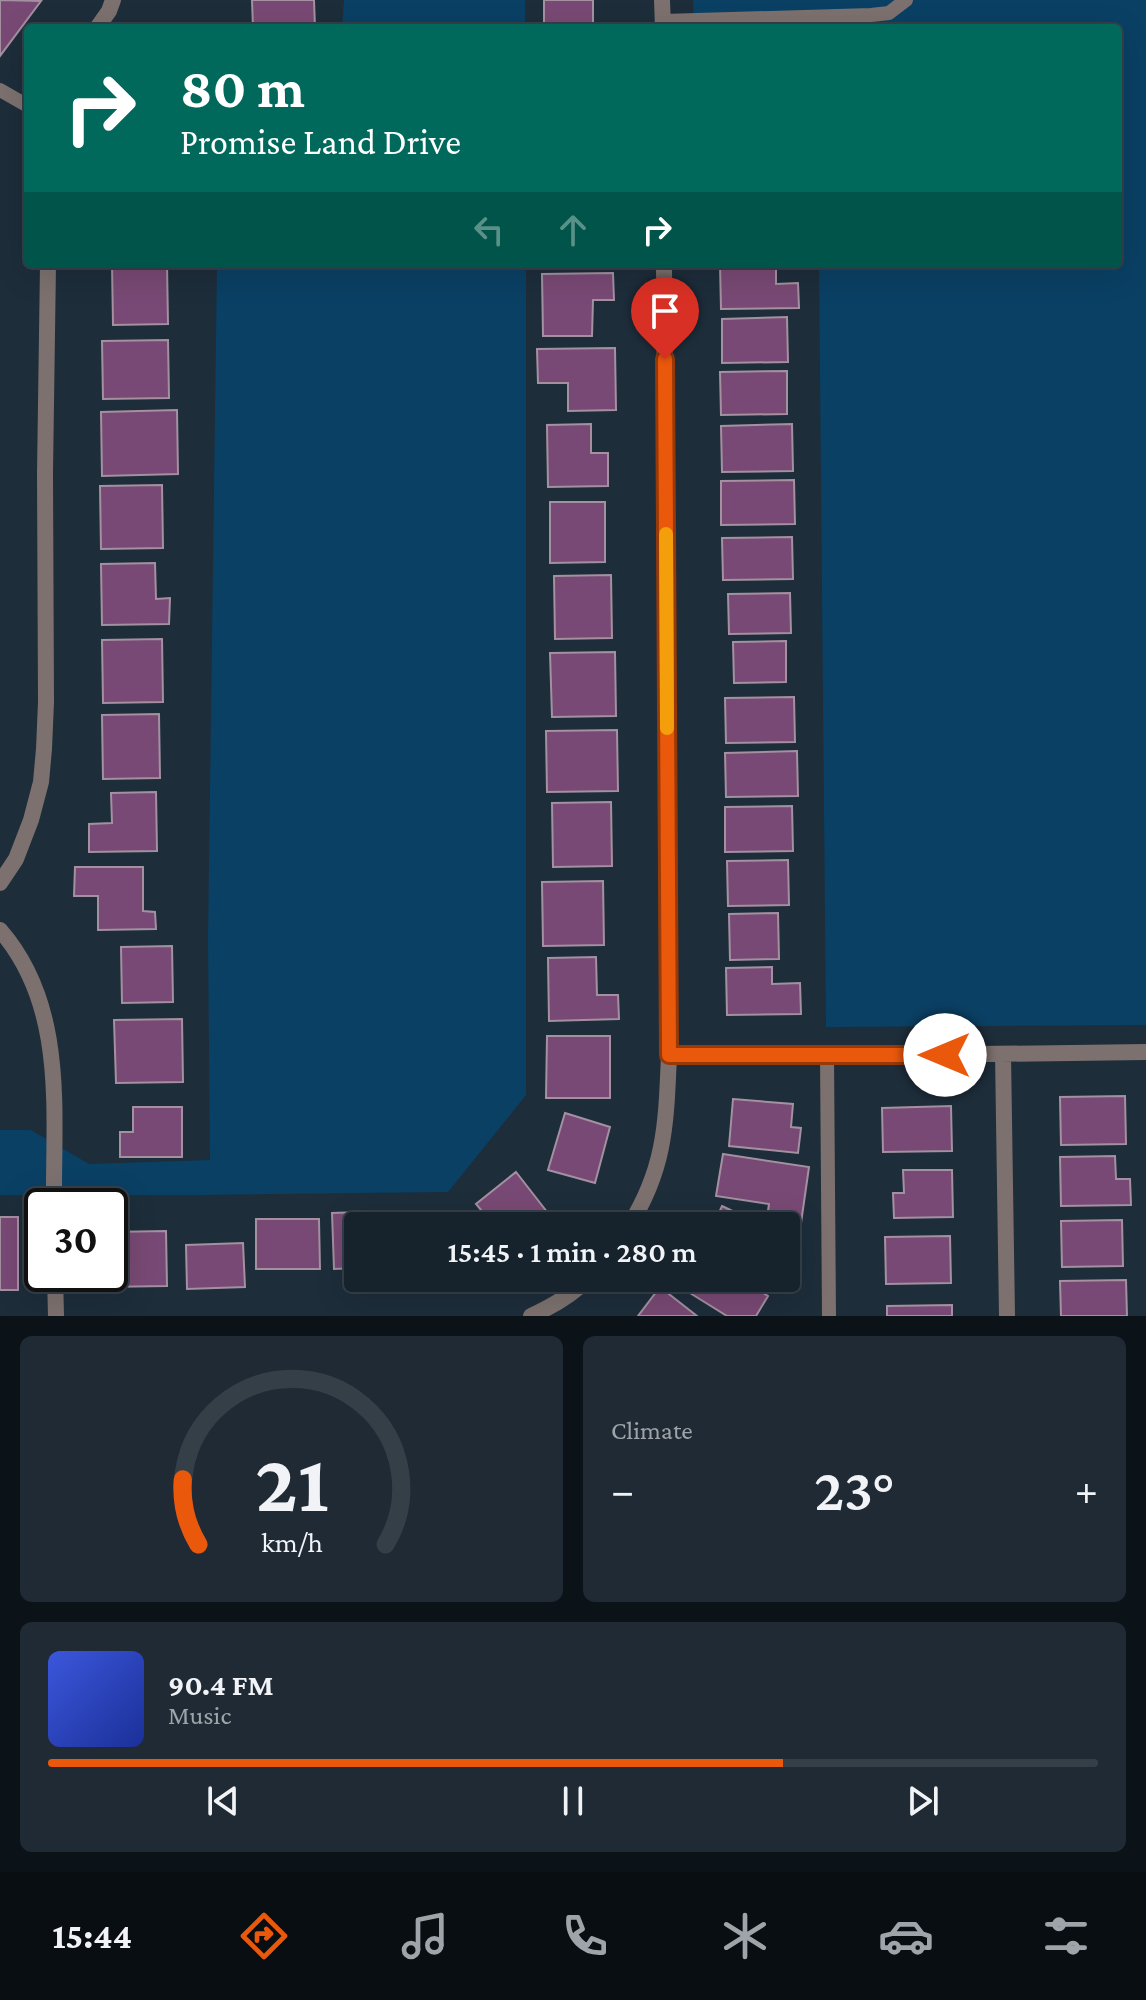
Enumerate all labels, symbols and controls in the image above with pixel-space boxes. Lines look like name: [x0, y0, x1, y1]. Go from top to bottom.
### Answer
icon: right: [48, 56, 152, 160]
text: 80 m: [180, 57, 305, 119]
text: Promise Land Drive: [180, 122, 461, 162]
icon: left: [467, 208, 511, 252]
icon: ahead: [551, 208, 595, 252]
icon: right: [635, 208, 679, 252]
pin: [631, 277, 699, 359]
icon: arrive: [643, 289, 687, 333]
position arrow: [903, 1013, 987, 1097]
speed limit sign: 30: [24, 1188, 128, 1292]
text: 15:45 · 1 min · 280 m: [447, 1235, 697, 1268]
text: Climate: [611, 1416, 693, 1445]
text: 21: [255, 1436, 328, 1529]
text: 23°: [814, 1456, 895, 1523]
text: −: [611, 1466, 634, 1514]
text: +: [1075, 1466, 1098, 1514]
text: km/h: [261, 1526, 322, 1558]
text: 90.4 FM: [168, 1668, 274, 1701]
text: Music: [168, 1701, 231, 1730]
icon: previous: [201, 1779, 245, 1823]
icon: pause: [551, 1779, 595, 1823]
icon: next: [901, 1779, 945, 1823]
icon: directions: [236, 1908, 292, 1964]
icon: music: [397, 1908, 453, 1964]
icon: phone: [557, 1908, 613, 1964]
icon: climate: [717, 1908, 773, 1964]
icon: car: [878, 1908, 934, 1964]
icon: filters: [1038, 1908, 1094, 1964]
text: 15:44: [52, 1916, 132, 1956]

